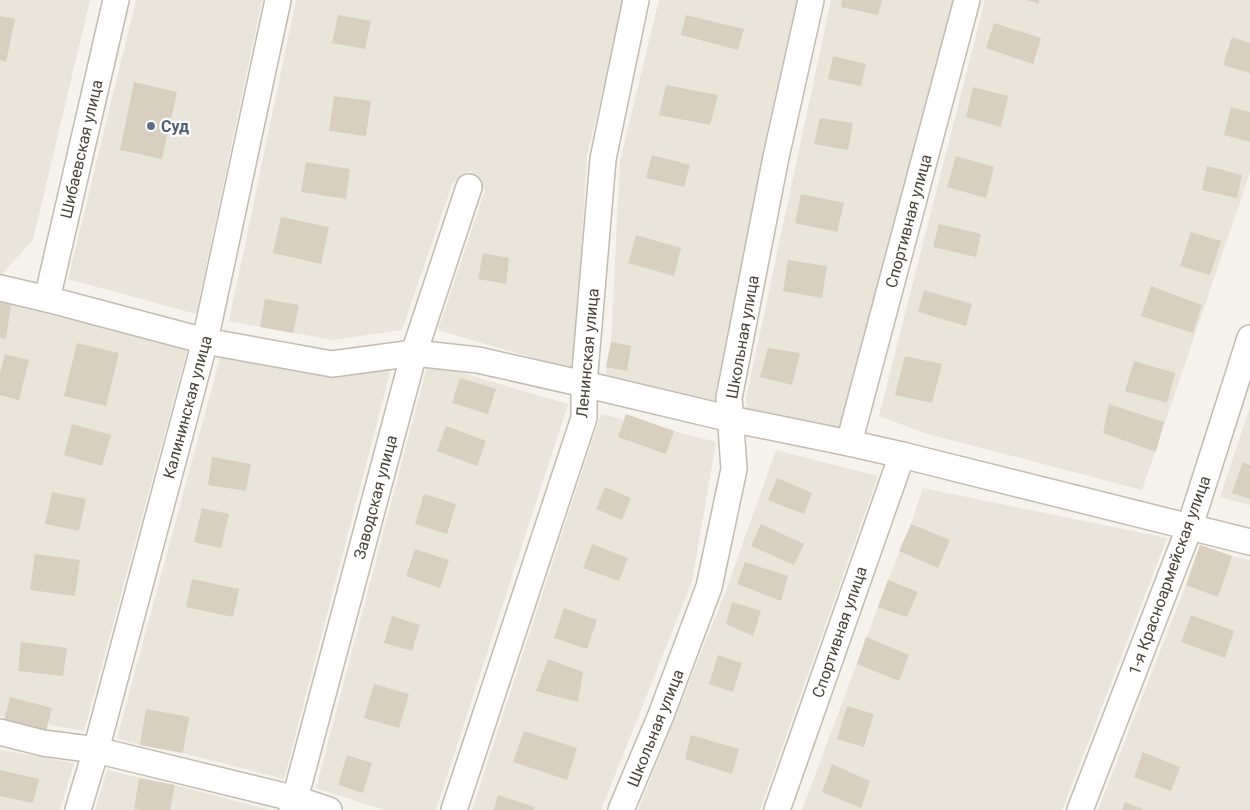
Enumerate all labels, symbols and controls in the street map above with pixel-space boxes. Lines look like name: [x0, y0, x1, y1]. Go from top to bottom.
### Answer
street label: Шибаевская улица: [56, 78, 107, 220]
place label: Суд: [161, 117, 189, 136]
marker: Суд: [145, 120, 157, 132]
street label: Спортивная улица: [881, 152, 935, 290]
street label: Школьная улица: [722, 274, 763, 400]
street label: Ленинская улица: [572, 288, 603, 419]
street label: Калининская улица: [159, 333, 216, 481]
street label: Заводская улица: [350, 433, 401, 561]
street label: 1-я Красноармейская улица: [1125, 473, 1214, 677]
street label: Спортивная улица: [808, 564, 871, 700]
street label: Школьная улица: [623, 667, 688, 790]

